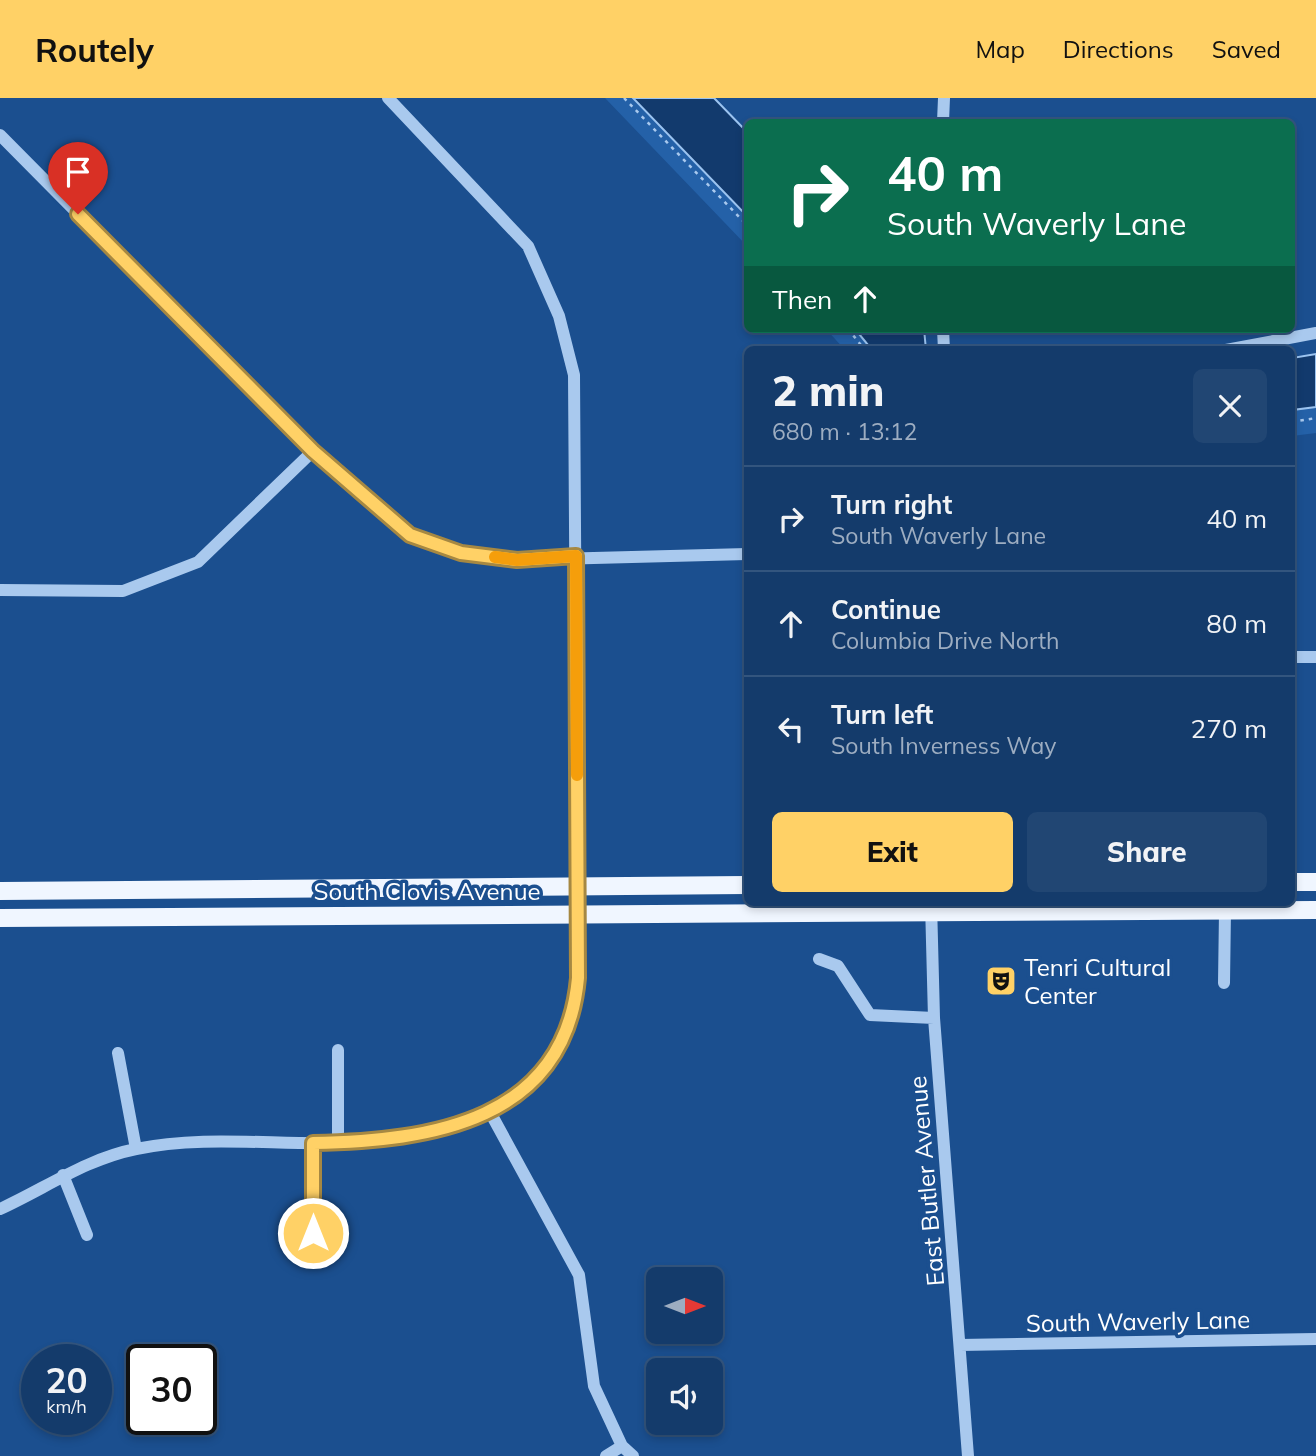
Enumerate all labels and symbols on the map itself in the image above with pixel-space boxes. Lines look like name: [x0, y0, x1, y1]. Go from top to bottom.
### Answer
pin: [48, 142, 108, 214]
street label: South Clovis Avenue: [313, 876, 541, 906]
place label: Tenri Cultural Center: [1024, 952, 1171, 1010]
theatre icon: Tenri Cultural Center: [984, 964, 1018, 998]
street label: East Butler Avenue: [902, 1075, 950, 1287]
position arrow: [276, 1196, 350, 1270]
north arrow: [646, 1267, 723, 1344]
street label: South Waverly Lane: [1026, 1304, 1250, 1338]
speed limit sign: 30: [126, 1344, 217, 1435]

